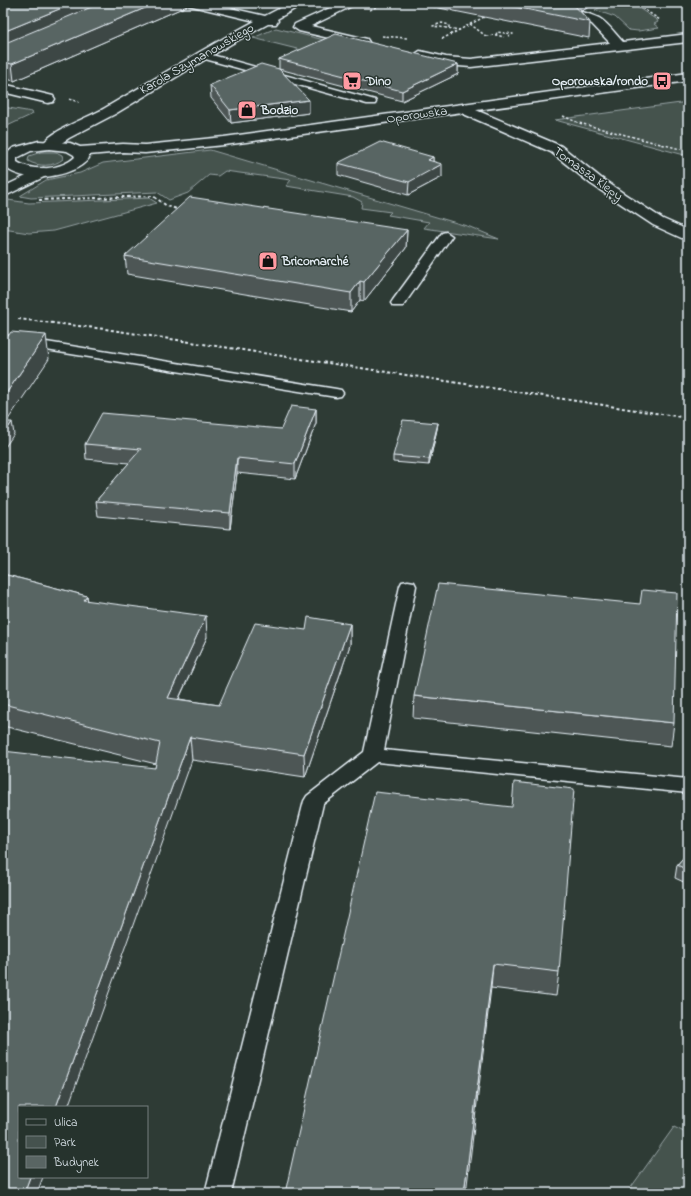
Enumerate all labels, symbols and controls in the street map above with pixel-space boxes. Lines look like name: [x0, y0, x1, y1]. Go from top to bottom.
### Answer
street label: Karola Szymanowskiego: [136, 18, 258, 100]
supermarket icon: Dino: [341, 70, 363, 92]
bus stop icon: Oporowska/rondo: [651, 70, 673, 92]
place label: Dino: [365, 72, 391, 91]
place label: Oporowska/rondo: [552, 72, 648, 91]
shop icon: Bodzio: [236, 99, 258, 121]
place label: Bodzio: [260, 101, 299, 120]
street label: Oporowska: [385, 101, 449, 129]
street label: Tomasza Klepy: [549, 142, 627, 207]
shop icon: Bricomarché: [257, 250, 279, 272]
place label: Bricomarché: [281, 252, 350, 271]
legend: [18, 1106, 148, 1178]
text: Ulica: [54, 1114, 78, 1132]
text: Park: [54, 1134, 76, 1152]
text: Budynek: [53, 1154, 100, 1173]

